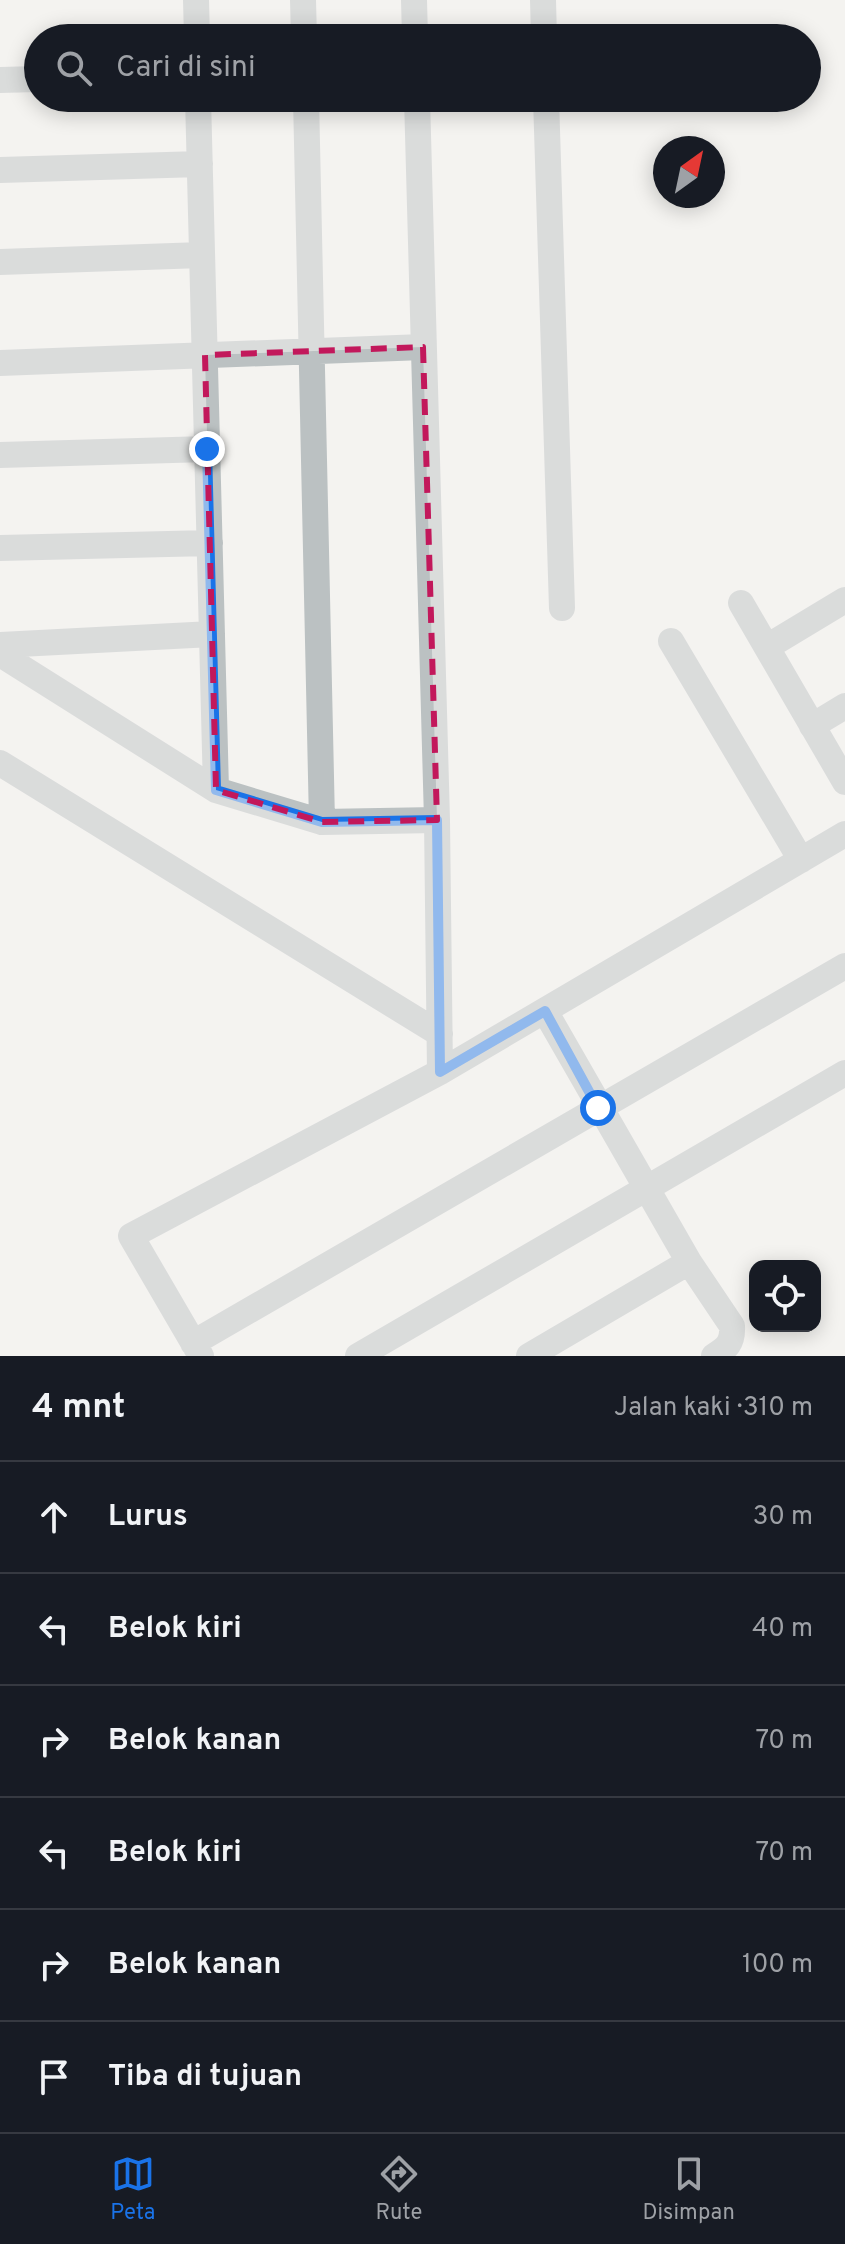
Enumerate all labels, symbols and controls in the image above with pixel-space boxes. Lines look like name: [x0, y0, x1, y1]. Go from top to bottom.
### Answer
search box: [24, 24, 821, 112]
icon: search: [52, 46, 96, 90]
text: Cari di sini: [116, 50, 256, 87]
north arrow: [653, 136, 725, 208]
route end: [189, 431, 225, 467]
route start: [580, 1090, 616, 1126]
map controls: [749, 1260, 821, 1332]
button: locate: [749, 1260, 821, 1332]
text: 4 mnt: [32, 1387, 125, 1430]
text: Jalan kaki · 310 m: [614, 1392, 813, 1425]
icon: ahead: [32, 1495, 76, 1539]
text: Lurus: [108, 1499, 188, 1536]
text: 30 m: [753, 1501, 813, 1534]
icon: left: [32, 1607, 76, 1651]
text: Belok kiri: [108, 1611, 242, 1648]
text: 40 m: [752, 1613, 813, 1646]
icon: right: [32, 1719, 76, 1763]
text: Belok kanan: [108, 1723, 281, 1760]
text: 70 m: [755, 1725, 813, 1758]
icon: left: [32, 1831, 76, 1875]
text: Belok kiri: [108, 1835, 242, 1872]
text: 70 m: [755, 1837, 813, 1870]
icon: right: [32, 1943, 76, 1987]
text: Belok kanan: [108, 1947, 281, 1984]
text: 100 m: [742, 1949, 813, 1982]
icon: arrive: [32, 2055, 76, 2099]
text: Tiba di tujuan: [108, 2059, 302, 2096]
tab: Peta: [110, 2152, 155, 2227]
tab: Rute: [376, 2152, 422, 2227]
tab: Disimpan: [642, 2152, 735, 2227]

